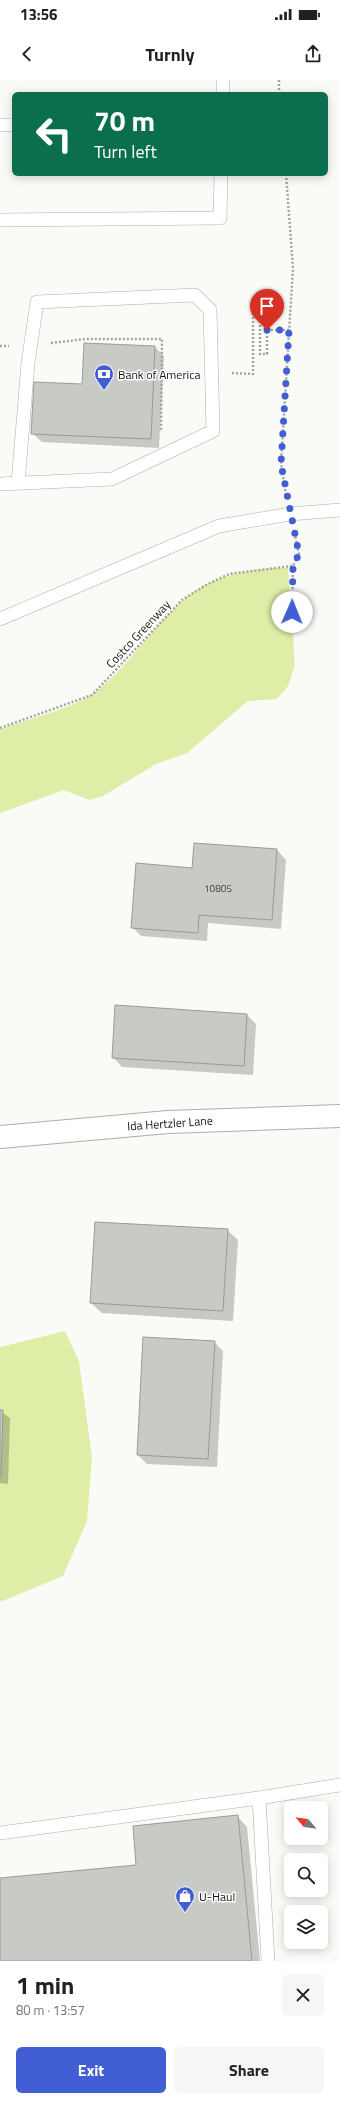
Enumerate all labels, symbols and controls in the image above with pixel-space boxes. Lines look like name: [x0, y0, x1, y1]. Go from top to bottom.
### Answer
text: 13:56: [20, 3, 57, 26]
text: Turnly: [146, 41, 194, 68]
icon: back: [16, 43, 38, 65]
icon: share: [302, 43, 324, 65]
text: 70 m: [94, 99, 155, 142]
icon: left: [28, 108, 80, 160]
text: Turn left: [94, 138, 157, 165]
pin: [250, 289, 284, 330]
icon: arrive: [256, 295, 278, 317]
bank icon: Bank of America: [93, 363, 115, 391]
place label: Bank of America: [118, 365, 200, 384]
position arrow: [271, 591, 313, 633]
street label: Costco Greenway: [101, 595, 175, 672]
house number: 10805: [204, 881, 232, 896]
street label: Ida Hertzler Lane: [127, 1111, 213, 1135]
north arrow: [284, 1801, 328, 1845]
map controls: [284, 1801, 328, 1949]
button: search: [284, 1853, 328, 1897]
shop icon: U-Haul: [174, 1885, 196, 1913]
place label: U-Haul: [199, 1887, 235, 1906]
button: layers: [284, 1905, 328, 1949]
text: 1 min: [16, 1967, 74, 2003]
button: close: [282, 1974, 324, 2016]
text: 80 m · 13:57: [16, 2000, 85, 2020]
button: Exit: [16, 2047, 166, 2093]
button: Share: [174, 2047, 324, 2093]

